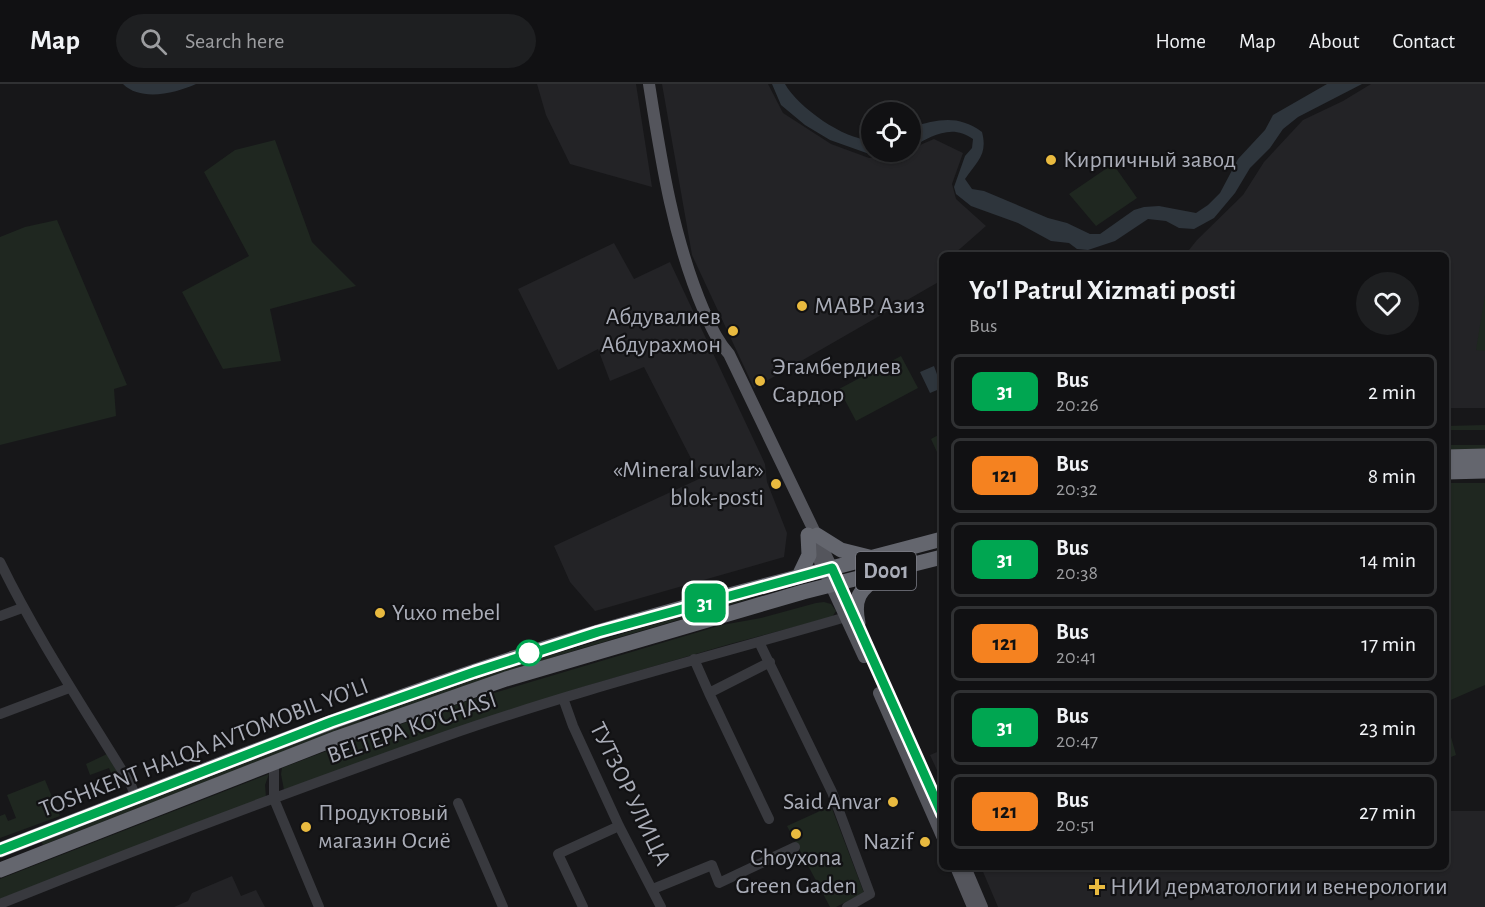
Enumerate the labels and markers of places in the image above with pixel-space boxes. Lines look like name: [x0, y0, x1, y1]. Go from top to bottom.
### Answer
place label: Кирпичный завод: [1063, 148, 1236, 172]
marker: Кирпичный завод: [1044, 153, 1058, 167]
place label: МАВР. Азиз: [814, 294, 925, 318]
marker: МАВР. Азиз: [795, 299, 809, 313]
place label: Абдувалиев Абдурахмон: [601, 305, 721, 357]
marker: Абдувалиев Абдурахмон: [726, 324, 740, 338]
place label: Эгамбердиев Сардор: [772, 355, 901, 407]
marker: Эгамбердиев Сардор: [753, 374, 767, 388]
place label: «Mineral suvlar» blok-posti: [613, 458, 764, 510]
marker: «Mineral suvlar» blok-posti: [769, 477, 783, 491]
place label: Yuxo mebel: [392, 601, 501, 625]
marker: Yuxo mebel: [373, 606, 387, 620]
unlabelled marker: [516, 640, 542, 666]
place label: Said Anvar: [783, 790, 881, 814]
marker: Said Anvar: [886, 795, 900, 809]
place label: Продуктовый магазин Осиё: [318, 801, 451, 853]
marker: Продуктовый магазин Осиё: [299, 820, 313, 834]
marker: Choyxona Green Gaden: [789, 827, 803, 841]
place label: Nazif: [863, 830, 915, 854]
marker: Nazif: [918, 835, 932, 849]
place label: Choyxona Green Gaden: [735, 846, 857, 898]
place label: НИИ дерматологии и венерологии: [1110, 875, 1448, 899]
marker: НИИ дерматологии и венерологии: [1088, 878, 1106, 896]

